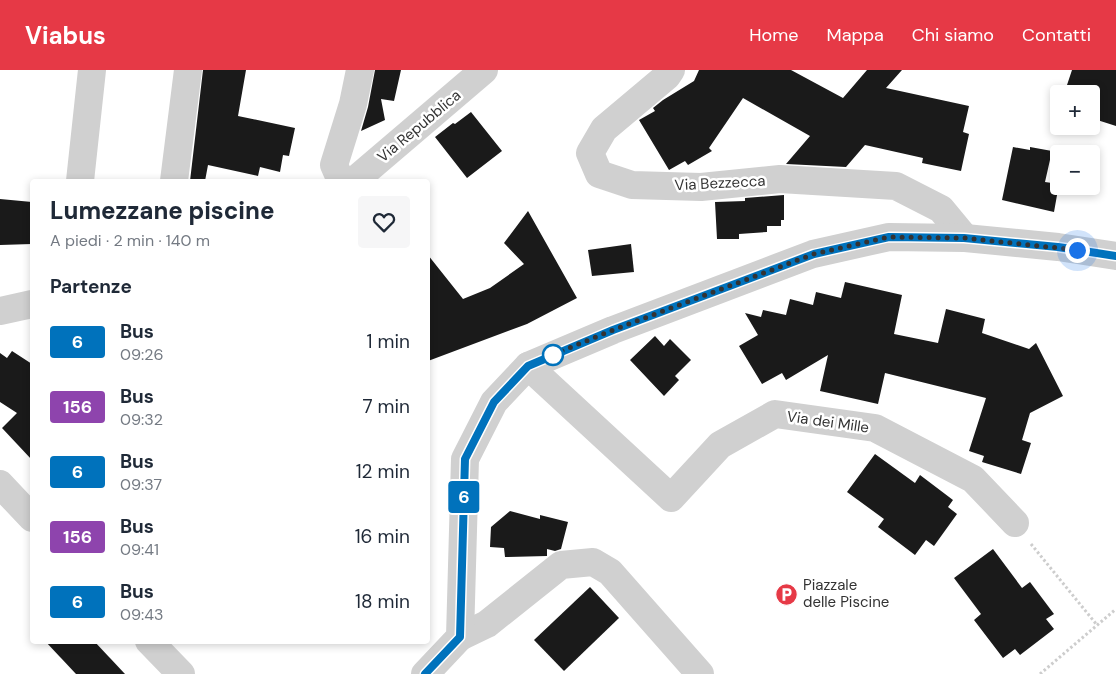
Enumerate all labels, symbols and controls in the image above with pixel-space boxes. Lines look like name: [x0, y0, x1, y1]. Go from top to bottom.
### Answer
text: Viabus: [25, 20, 106, 51]
text: Home: [749, 23, 799, 47]
text: Mappa: [827, 23, 884, 47]
text: Chi siamo: [912, 23, 994, 47]
text: Contatti: [1022, 23, 1091, 47]
street label: Via Repubblica: [373, 85, 465, 167]
map controls: [1050, 85, 1100, 195]
button: +: [1050, 85, 1100, 135]
button: −: [1050, 145, 1100, 195]
street label: Via Bezzecca: [674, 171, 766, 195]
text: Lumezzane piscine: [50, 195, 274, 226]
button: heart: [358, 196, 410, 248]
text: A piedi · 2 min · 140 m: [50, 230, 210, 251]
your location: [1065, 238, 1090, 263]
text: Partenze: [50, 274, 132, 299]
text: Bus: [120, 319, 154, 344]
text: 1 min: [367, 329, 410, 354]
text: 6: [72, 330, 83, 354]
text: 09:26: [120, 344, 164, 365]
unlabelled marker: [542, 344, 564, 366]
text: Bus: [120, 384, 154, 409]
text: 7 min: [362, 394, 410, 419]
text: 156: [63, 395, 92, 419]
street label: Via dei Mille: [786, 406, 870, 438]
text: 09:32: [120, 409, 163, 430]
text: Bus: [120, 449, 154, 474]
text: 12 min: [356, 459, 410, 484]
text: 6: [72, 460, 83, 484]
text: 09:37: [120, 474, 162, 495]
line badge: 6: [448, 481, 480, 513]
text: 6: [458, 485, 470, 509]
text: Bus: [120, 514, 154, 539]
text: 16 min: [355, 524, 410, 549]
text: 156: [63, 525, 92, 549]
text: 09:41: [120, 539, 159, 560]
place label: Piazzale delle Piscine: [803, 575, 889, 612]
text: Bus: [120, 579, 154, 604]
parking icon: Piazzale delle Piscine: [775, 582, 799, 606]
text: 18 min: [355, 589, 410, 614]
text: 6: [72, 590, 83, 614]
text: 09:43: [120, 604, 163, 625]

